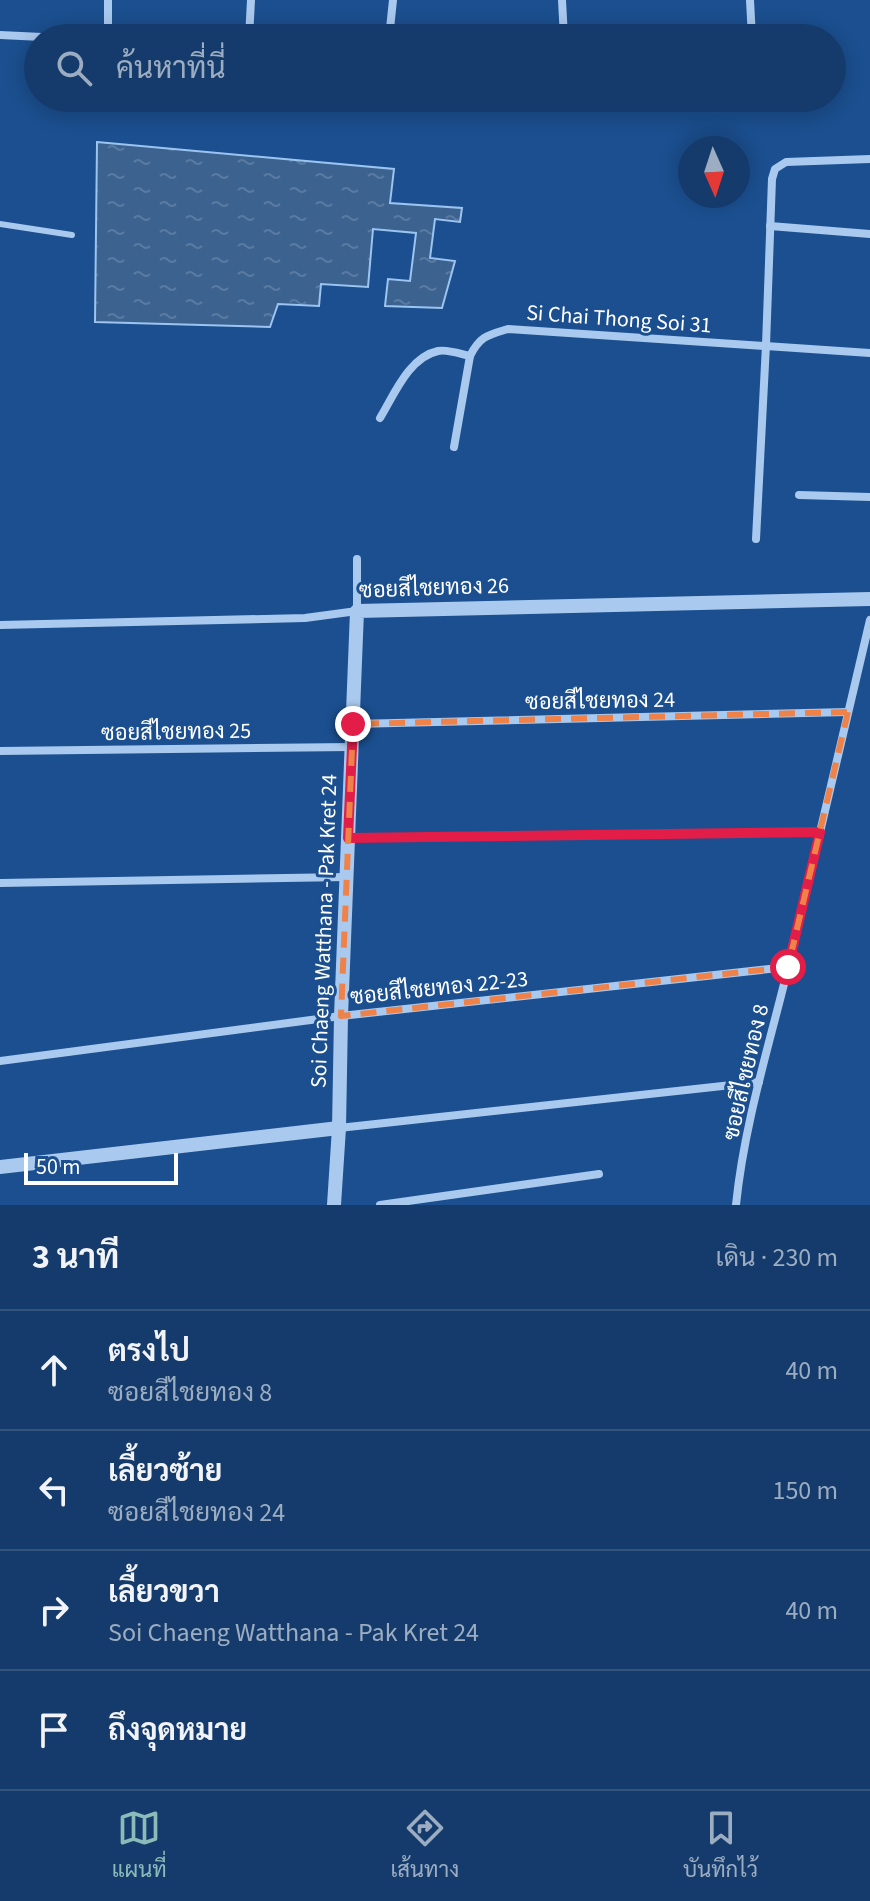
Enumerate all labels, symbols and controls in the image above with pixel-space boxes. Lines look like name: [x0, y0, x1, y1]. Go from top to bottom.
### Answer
search box: [24, 24, 846, 112]
icon: search: [52, 46, 96, 90]
text: ค้นหาที่นี่: [116, 47, 226, 90]
north arrow: [678, 136, 750, 208]
street label: Si Chai Thong Soi 31: [525, 297, 713, 341]
street label: ซอยสีไชยทอง 26: [359, 569, 510, 607]
street label: ซอยสีไชยทอง 24: [525, 684, 675, 718]
route end: [335, 706, 371, 742]
street label: ซอยสีไชยทอง 25: [101, 715, 251, 749]
street label: Soi Chaeng Watthana - Pak Kret 24: [303, 774, 345, 1088]
route start: [770, 949, 806, 985]
street label: ซอยสีไชยทอง 22-23: [349, 963, 530, 1013]
street label: ซอยสีไชยทอง 8: [715, 1001, 777, 1144]
scale bar: [24, 1149, 178, 1185]
text: 50 m: [36, 1151, 81, 1183]
text: 3 นาที: [32, 1233, 119, 1282]
text: เดิน · 230 m: [716, 1239, 838, 1276]
text: ตรงไป: [108, 1330, 190, 1373]
icon: ahead: [32, 1348, 76, 1392]
text: 40 m: [785, 1352, 838, 1389]
text: ซอยสีไชยทอง 8: [108, 1374, 272, 1411]
text: เลี้ยวซ้าย: [108, 1450, 222, 1493]
icon: left: [32, 1468, 76, 1512]
text: 150 m: [772, 1472, 838, 1509]
text: ซอยสีไชยทอง 24: [108, 1494, 285, 1531]
text: เลี้ยวขวา: [108, 1571, 220, 1614]
icon: right: [32, 1588, 76, 1632]
text: 40 m: [785, 1592, 838, 1629]
text: Soi Chaeng Watthana - Pak Kret 24: [108, 1614, 479, 1651]
icon: arrive: [32, 1708, 76, 1752]
text: ถึงจุดหมาย: [108, 1709, 247, 1752]
tab: แผนที่: [112, 1806, 167, 1886]
tab: เส้นทาง: [390, 1806, 459, 1886]
tab: บันทึกไว้: [683, 1806, 758, 1886]

